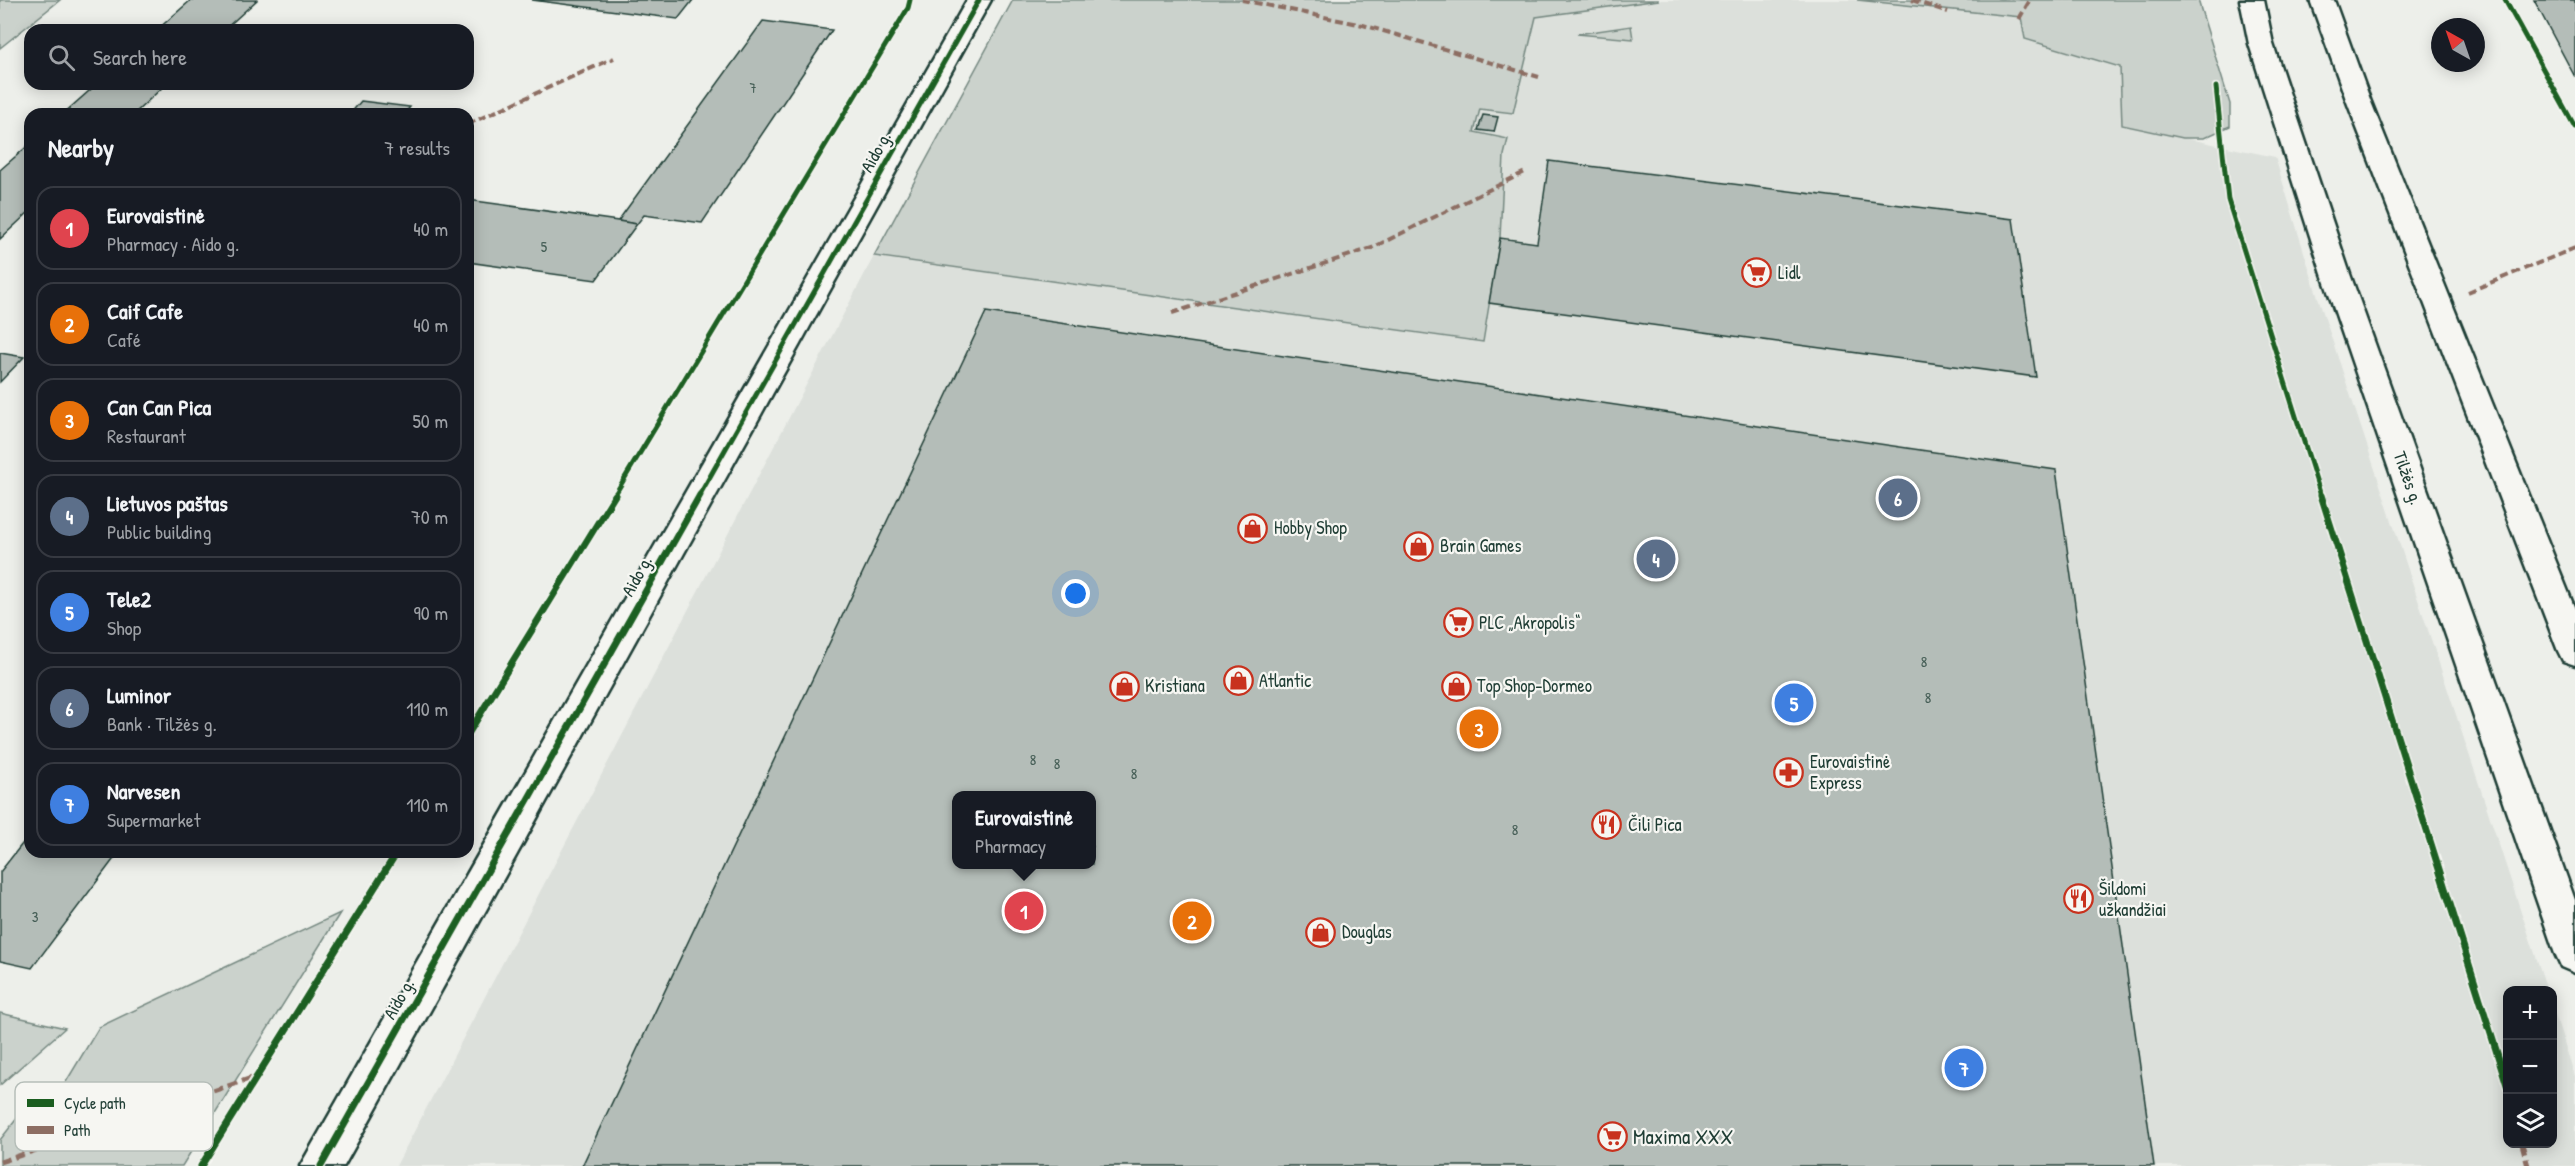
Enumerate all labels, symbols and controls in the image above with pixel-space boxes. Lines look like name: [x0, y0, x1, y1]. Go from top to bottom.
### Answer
north arrow: [2431, 18, 2485, 72]
search box: [24, 24, 474, 90]
icon: search: [45, 41, 78, 74]
text: Search here: [93, 42, 187, 72]
house number: 7: [750, 78, 757, 97]
street label: Aido g.: [854, 127, 897, 177]
text: Nearby: [48, 130, 114, 165]
text: 7 results: [384, 134, 450, 161]
text: Eurovaistinė: [107, 200, 205, 230]
text: 1: [66, 215, 73, 242]
text: 40 m: [413, 215, 448, 242]
text: Pharmacy · Aido g.: [107, 230, 239, 257]
house number: 5: [541, 236, 548, 257]
supermarket icon: Lidl: [1741, 257, 1773, 289]
place label: Lidl: [1778, 260, 1801, 285]
text: Caif Cafe: [107, 296, 183, 326]
text: 2: [65, 311, 74, 338]
text: 40 m: [413, 311, 448, 338]
text: Café: [107, 326, 141, 353]
text: Can Can Pica: [107, 392, 211, 422]
text: 3: [65, 407, 74, 434]
text: 50 m: [412, 407, 448, 434]
text: Restaurant: [107, 422, 186, 449]
street label: Tilžės g.: [2388, 448, 2429, 508]
pin: 6: [1878, 476, 1918, 520]
text: Lietuvos paštas: [107, 488, 228, 518]
text: 4: [66, 503, 73, 530]
text: 70 m: [411, 503, 448, 530]
shop icon: Hobby Shop: [1237, 512, 1269, 544]
place label: Hobby Shop: [1274, 515, 1347, 540]
text: Public building: [107, 518, 211, 545]
shop icon: Brain Games: [1403, 530, 1435, 562]
place label: Brain Games: [1440, 533, 1522, 558]
pin: 4: [1636, 536, 1676, 582]
street label: Aido g.: [615, 551, 658, 601]
your location: [1061, 579, 1090, 608]
text: Tele2: [107, 584, 151, 614]
text: 5: [65, 599, 74, 626]
text: 90 m: [414, 599, 448, 626]
supermarket icon: PLC „Akropolis“: [1442, 607, 1474, 639]
place label: PLC „Akropolis“: [1479, 610, 1581, 635]
text: Shop: [107, 614, 141, 641]
house number: 8: [1921, 651, 1927, 672]
shop icon: Atlantic: [1222, 665, 1254, 697]
place label: Atlantic: [1259, 668, 1311, 693]
shop icon: Kristiana: [1108, 670, 1140, 702]
shop icon: Top Shop-Dormeo: [1440, 670, 1472, 702]
place label: Kristiana: [1145, 673, 1205, 698]
place label: Top Shop-Dormeo: [1477, 673, 1592, 698]
text: Luminor: [107, 680, 171, 710]
pin: 5: [1774, 680, 1814, 726]
house number: 8: [1925, 687, 1931, 708]
text: 6: [66, 695, 73, 722]
text: 110 m: [406, 695, 448, 722]
pin: 3: [1460, 706, 1498, 752]
text: Bank · Tilžės g.: [107, 710, 217, 737]
house number: 8: [1030, 749, 1036, 770]
place label: Eurovaistinė Express: [1810, 749, 1890, 795]
house number: 8: [1054, 753, 1060, 774]
pharmacy icon: Eurovaistinė Express: [1773, 756, 1805, 788]
house number: 8: [1131, 763, 1137, 784]
text: Narvesen: [107, 776, 181, 806]
text: 7: [65, 791, 74, 818]
text: 110 m: [406, 791, 448, 818]
popup: [952, 791, 1096, 869]
text: Eurovaistinė: [975, 802, 1073, 832]
text: Supermarket: [107, 806, 201, 833]
restaurant icon: Čili Pica: [1591, 809, 1623, 841]
place label: Čili Pica: [1628, 812, 1682, 837]
house number: 8: [1512, 819, 1518, 840]
text: Pharmacy: [975, 832, 1046, 859]
place label: Šildomi užkandžiai: [2099, 876, 2166, 922]
restaurant icon: Šildomi užkandžiai: [2062, 883, 2094, 915]
pin: 1: [1004, 888, 1044, 934]
pin: 2: [1172, 898, 1212, 944]
house number: 3: [32, 906, 39, 927]
shop icon: Douglas: [1305, 916, 1337, 948]
place label: Douglas: [1342, 919, 1392, 944]
street label: Aido g.: [377, 974, 420, 1024]
map controls: [2503, 986, 2557, 1148]
button: +: [2503, 986, 2557, 1040]
button: −: [2503, 1040, 2557, 1094]
pin: 7: [1944, 1046, 1984, 1090]
legend: [15, 1082, 213, 1151]
text: Cycle path: [64, 1092, 126, 1114]
button: layers: [2503, 1094, 2557, 1148]
text: Path: [64, 1119, 90, 1141]
supermarket icon: Maxima XXX: [1596, 1121, 1628, 1153]
place label: Maxima XXX: [1633, 1122, 1733, 1151]

